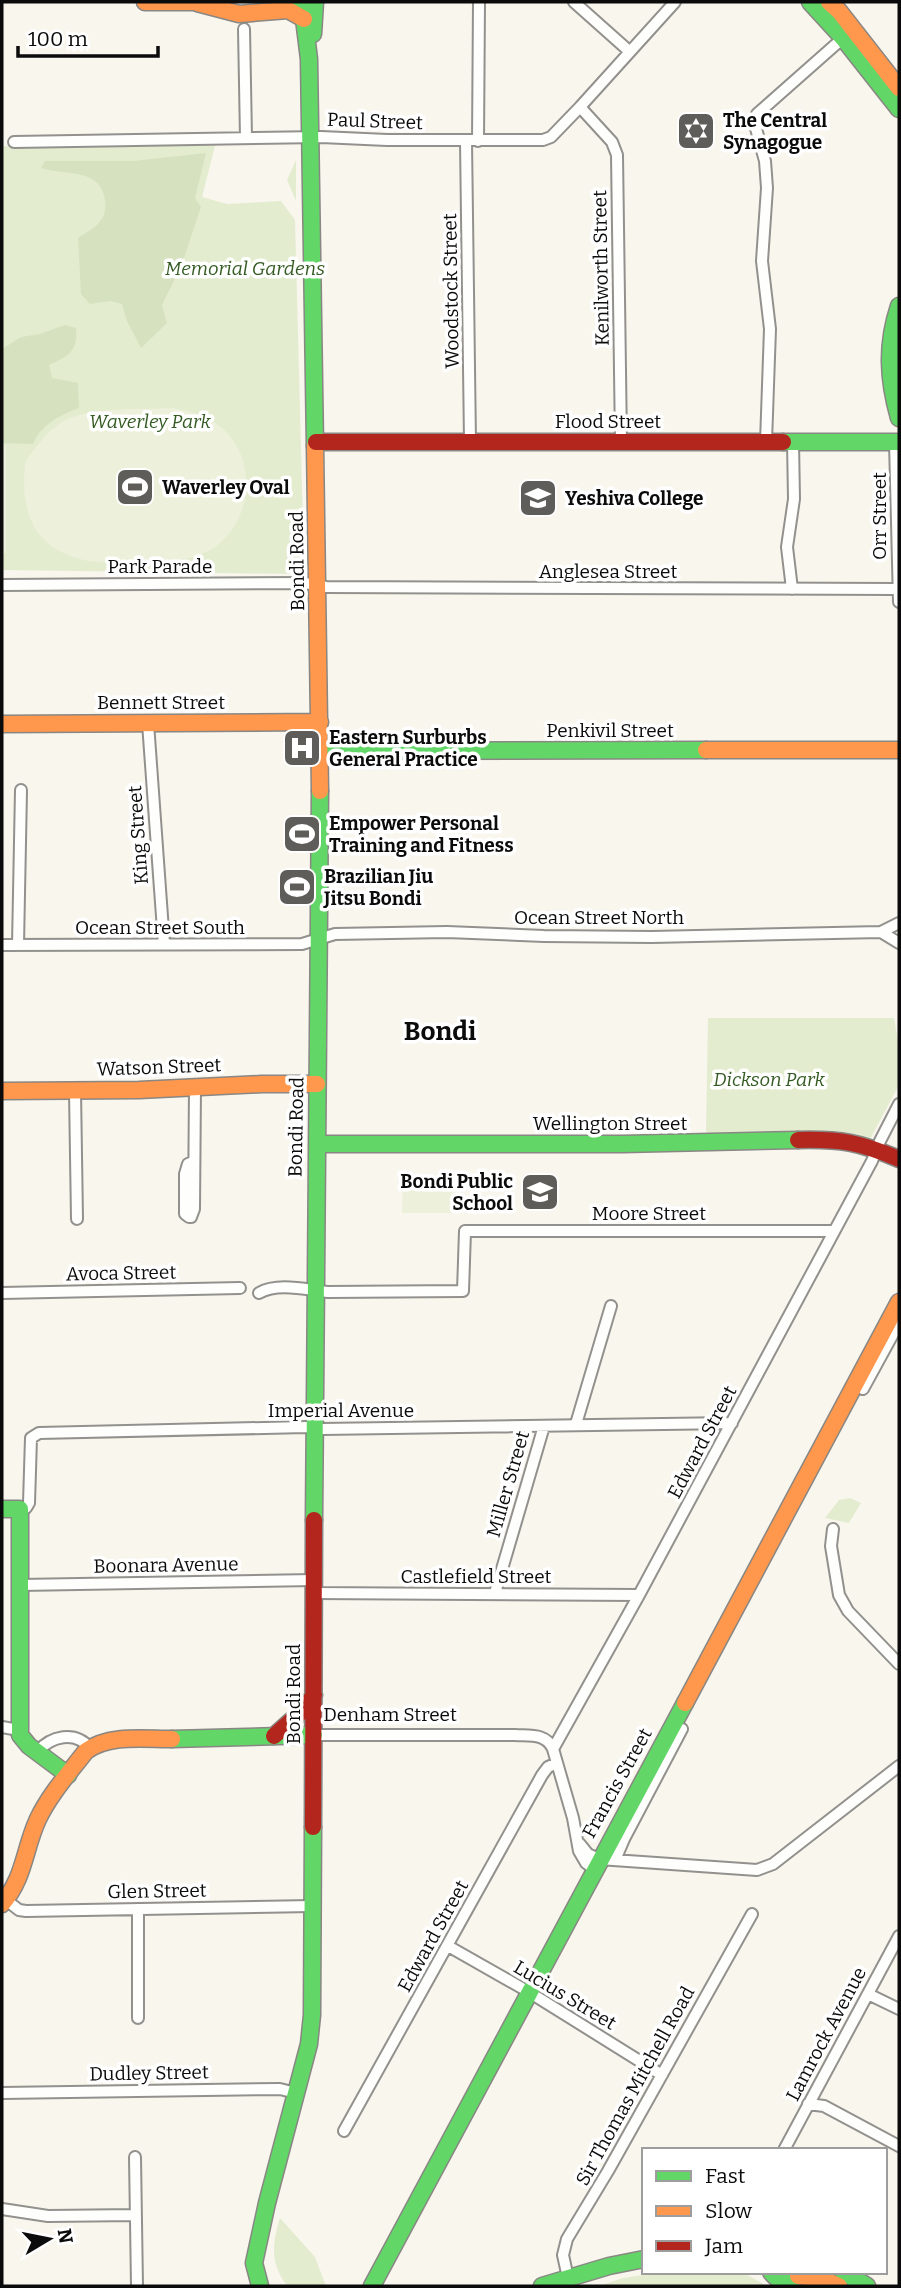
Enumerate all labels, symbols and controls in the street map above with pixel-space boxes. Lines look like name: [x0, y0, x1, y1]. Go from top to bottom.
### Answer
scale bar: [18, 14, 158, 58]
text: 100 m: [28, 26, 88, 52]
street label: Paul Street: [327, 108, 423, 134]
place label: The Central Synagogue: [723, 109, 827, 154]
synagogue icon: The Central Synagogue: [675, 110, 717, 152]
street label: Kenilworth Street: [588, 190, 614, 346]
street label: Woodstock Street: [438, 213, 464, 369]
park label: Memorial Gardens: [165, 257, 325, 280]
park label: Waverley Park: [89, 410, 212, 433]
street label: Flood Street: [555, 410, 661, 433]
sports icon: Waverley Oval: [114, 466, 156, 508]
street label: Orr Street: [868, 472, 891, 560]
place label: Waverley Oval: [162, 476, 290, 499]
school or university icon: Yeshiva College: [517, 477, 559, 519]
place label: Yeshiva College: [565, 487, 704, 510]
street label: Bondi Road: [285, 511, 309, 611]
street label: Park Parade: [108, 555, 212, 578]
street label: Anglesea Street: [539, 560, 677, 583]
street label: Bennett Street: [97, 691, 225, 714]
street label: Penkivil Street: [546, 719, 674, 742]
place label: Eastern Surburbs General Practice: [329, 726, 487, 771]
hospital icon: Eastern Surburbs General Practice: [281, 727, 323, 769]
street label: King Street: [123, 785, 153, 885]
place label: Empower Personal Training and Fitness: [329, 812, 514, 857]
sports icon: Empower Personal Training and Fitness: [281, 813, 323, 855]
place label: Brazilian Jiu Jitsu Bondi: [323, 865, 433, 910]
sports icon: Brazilian Jiu Jitsu Bondi: [276, 866, 318, 908]
street label: Ocean Street North: [514, 906, 684, 929]
street label: Ocean Street South: [75, 916, 245, 939]
district label: Bondi: [404, 1016, 476, 1047]
street label: Watson Street: [96, 1053, 222, 1081]
park label: Dickson Park: [713, 1068, 826, 1091]
street label: Bondi Road: [284, 1077, 308, 1177]
street label: Wellington Street: [533, 1112, 687, 1135]
place label: Bondi Public School: [400, 1170, 513, 1215]
school or university icon: Bondi Public School: [519, 1171, 561, 1213]
street label: Moore Street: [592, 1202, 706, 1225]
street label: Avoca Street: [66, 1261, 176, 1285]
street label: Edward Street: [663, 1382, 741, 1502]
street label: Imperial Avenue: [268, 1399, 414, 1422]
street label: Miller Street: [482, 1428, 534, 1540]
street label: Boonara Avenue: [93, 1552, 239, 1578]
street label: Castlefield Street: [401, 1565, 552, 1588]
street label: Bondi Road: [282, 1644, 305, 1744]
street label: Denham Street: [323, 1703, 457, 1726]
street label: Francis Street: [577, 1724, 657, 1842]
street label: Edward Street: [393, 1876, 473, 1996]
street label: Glen Street: [107, 1879, 207, 1903]
street label: Lucius Street: [510, 1955, 620, 2035]
street label: Lamrock Avenue: [781, 1963, 871, 2105]
street label: Sir Thomas Mitchell Road: [571, 1982, 699, 2190]
street label: Dudley Street: [89, 2060, 209, 2086]
legend: [642, 2148, 887, 2274]
text: Fast: [705, 2163, 746, 2189]
text: Slow: [705, 2198, 752, 2224]
north arrow: [14, 2204, 84, 2274]
text: N: [53, 2227, 78, 2246]
text: Jam: [704, 2233, 743, 2259]

